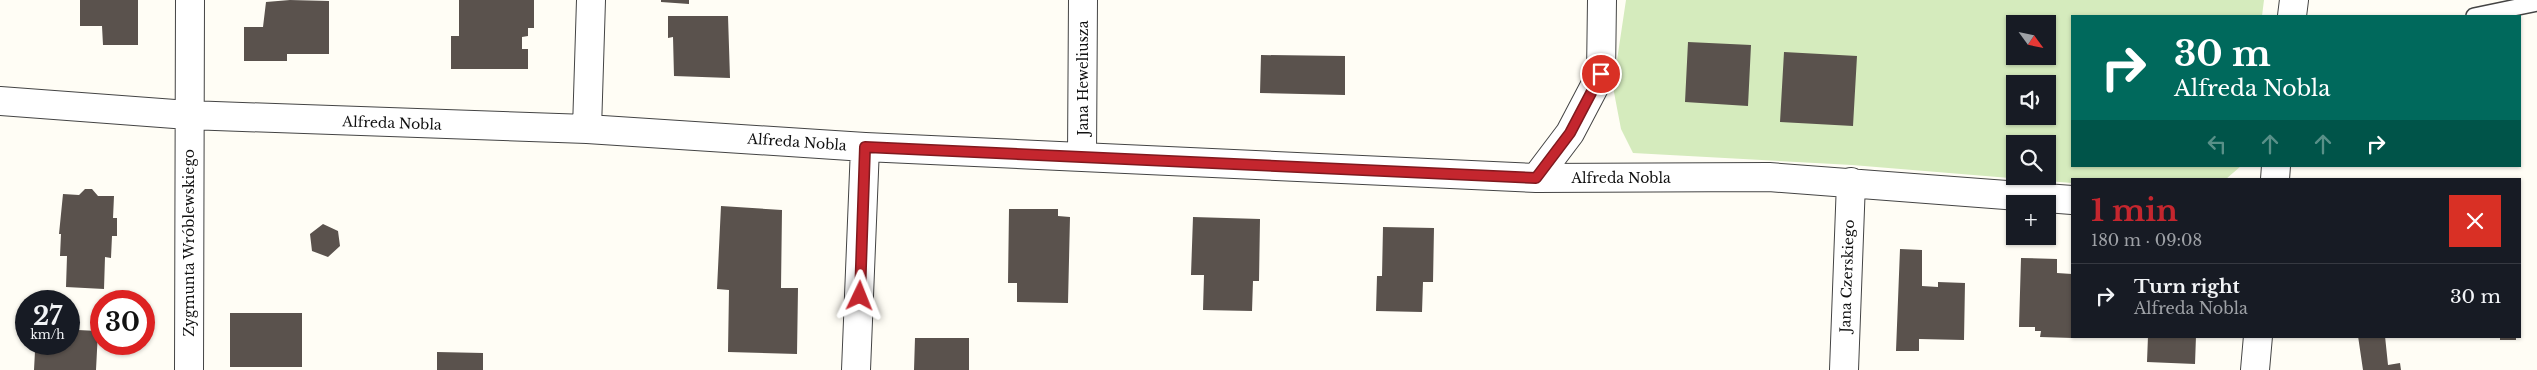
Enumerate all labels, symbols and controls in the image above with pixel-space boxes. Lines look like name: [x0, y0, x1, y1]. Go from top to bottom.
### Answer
north arrow: [2006, 15, 2056, 65]
map controls: [2006, 15, 2056, 245]
street label: Jana Heweliusza: [1074, 20, 1092, 137]
text: 30 m: [2174, 32, 2271, 75]
icon: right: [2091, 35, 2156, 100]
pin: [1580, 53, 1622, 95]
icon: arrive: [1587, 60, 1615, 88]
button: sound: [2006, 75, 2056, 125]
text: Alfreda Nobla: [2174, 75, 2330, 102]
street label: Alfreda Nobla: [341, 112, 442, 134]
street label: Alfreda Nobla: [746, 129, 848, 154]
icon: left: [2203, 130, 2231, 158]
icon: ahead: [2256, 130, 2284, 158]
icon: ahead: [2309, 130, 2337, 158]
icon: right: [2362, 130, 2390, 158]
button: search: [2006, 135, 2056, 185]
street label: Zygmunta Wróblewskiego: [180, 149, 198, 337]
street label: Alfreda Nobla: [1570, 169, 1671, 187]
text: 1 min: [2091, 192, 2178, 229]
button: +: [2006, 195, 2056, 245]
button: close: [2449, 195, 2501, 247]
street label: Jana Czerskiego: [1836, 219, 1858, 335]
text: 180 m · 09:08: [2091, 230, 2202, 250]
position arrow: [833, 269, 885, 321]
text: Turn right: [2134, 275, 2240, 298]
icon: right: [2091, 282, 2119, 310]
text: 30 m: [2450, 285, 2501, 308]
speed limit sign: 30: [90, 290, 155, 355]
text: Alfreda Nobla: [2134, 298, 2248, 318]
text: 27: [33, 301, 62, 332]
text: km/h: [30, 327, 65, 342]

